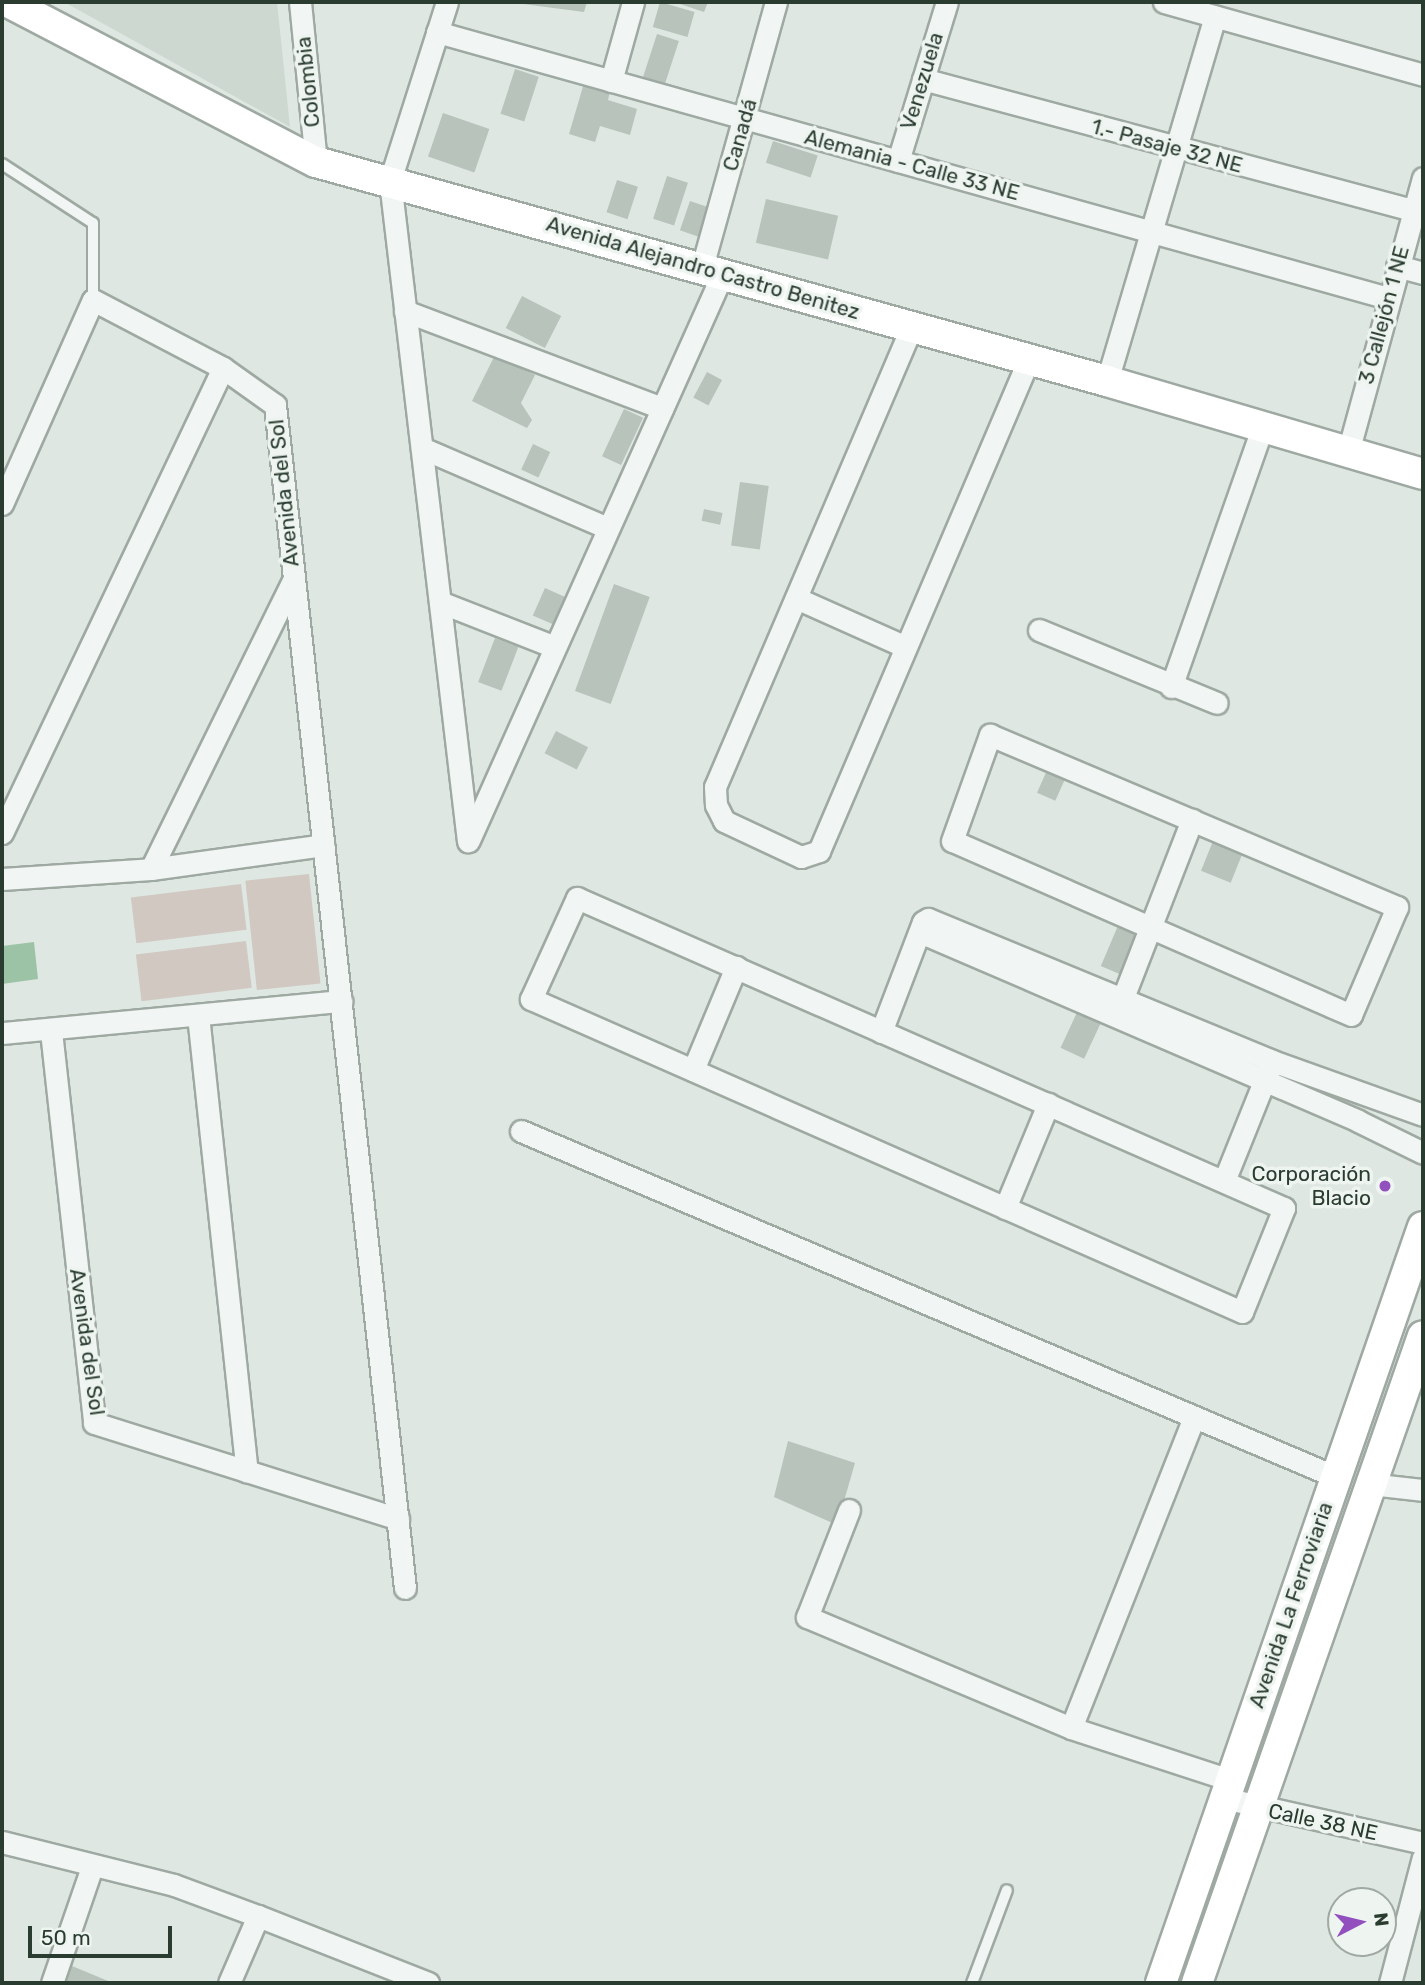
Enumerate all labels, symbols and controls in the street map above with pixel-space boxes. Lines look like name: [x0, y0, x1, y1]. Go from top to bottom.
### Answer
street label: Venezuela: [895, 29, 949, 133]
street label: Colombia: [291, 35, 325, 129]
street label: Canadá: [718, 96, 762, 174]
street label: 1.- Pasaje 32 NE: [1089, 114, 1245, 178]
street label: Alemania - Calle 33 NE: [802, 124, 1022, 206]
street label: Avenida Alejandro Castro Benitez: [543, 211, 863, 325]
street label: 3 Callejón 1 NE: [1353, 243, 1415, 387]
street label: Avenida del Sol: [264, 418, 304, 568]
place label: Corporación Blacio: [1252, 1161, 1371, 1211]
marker: Corporación Blacio: [1377, 1178, 1393, 1194]
street label: Avenida del Sol: [64, 1267, 110, 1417]
street label: Avenida La Ferroviaria: [1244, 1499, 1338, 1711]
street label: Calle 38 NE: [1266, 1798, 1380, 1846]
north arrow: [1327, 1887, 1397, 1957]
text: N: [1369, 1911, 1394, 1928]
scale bar: [32, 1912, 175, 1956]
text: 50 m: [41, 1925, 91, 1950]

